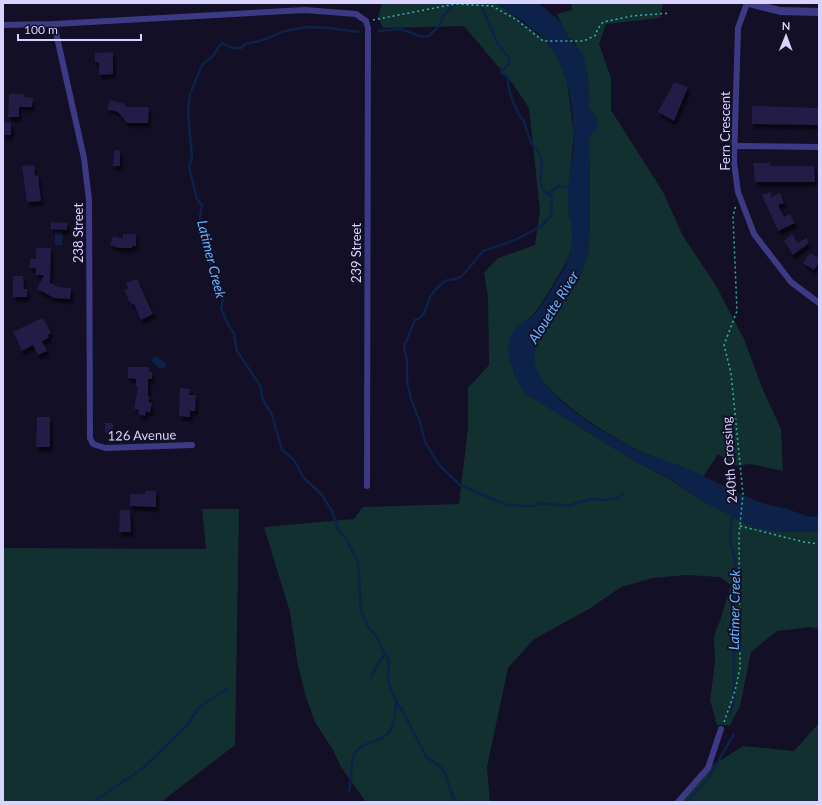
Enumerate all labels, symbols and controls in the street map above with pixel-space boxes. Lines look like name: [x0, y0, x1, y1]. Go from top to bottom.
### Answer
scale bar: [18, 16, 141, 42]
north arrow: [766, 16, 806, 56]
text: N: [782, 19, 791, 32]
text: 100 m: [24, 22, 58, 37]
street label: Fern Crescent: [717, 91, 733, 171]
street label: 238 Street: [70, 203, 86, 263]
water label: Latimer Creek: [194, 218, 230, 300]
street label: 239 Street: [348, 223, 364, 283]
water label: Alouette River: [524, 268, 582, 347]
street label: 240th Crossing: [718, 416, 740, 504]
street label: 126 Avenue: [108, 426, 177, 444]
water label: Latimer Creek: [725, 569, 743, 650]

